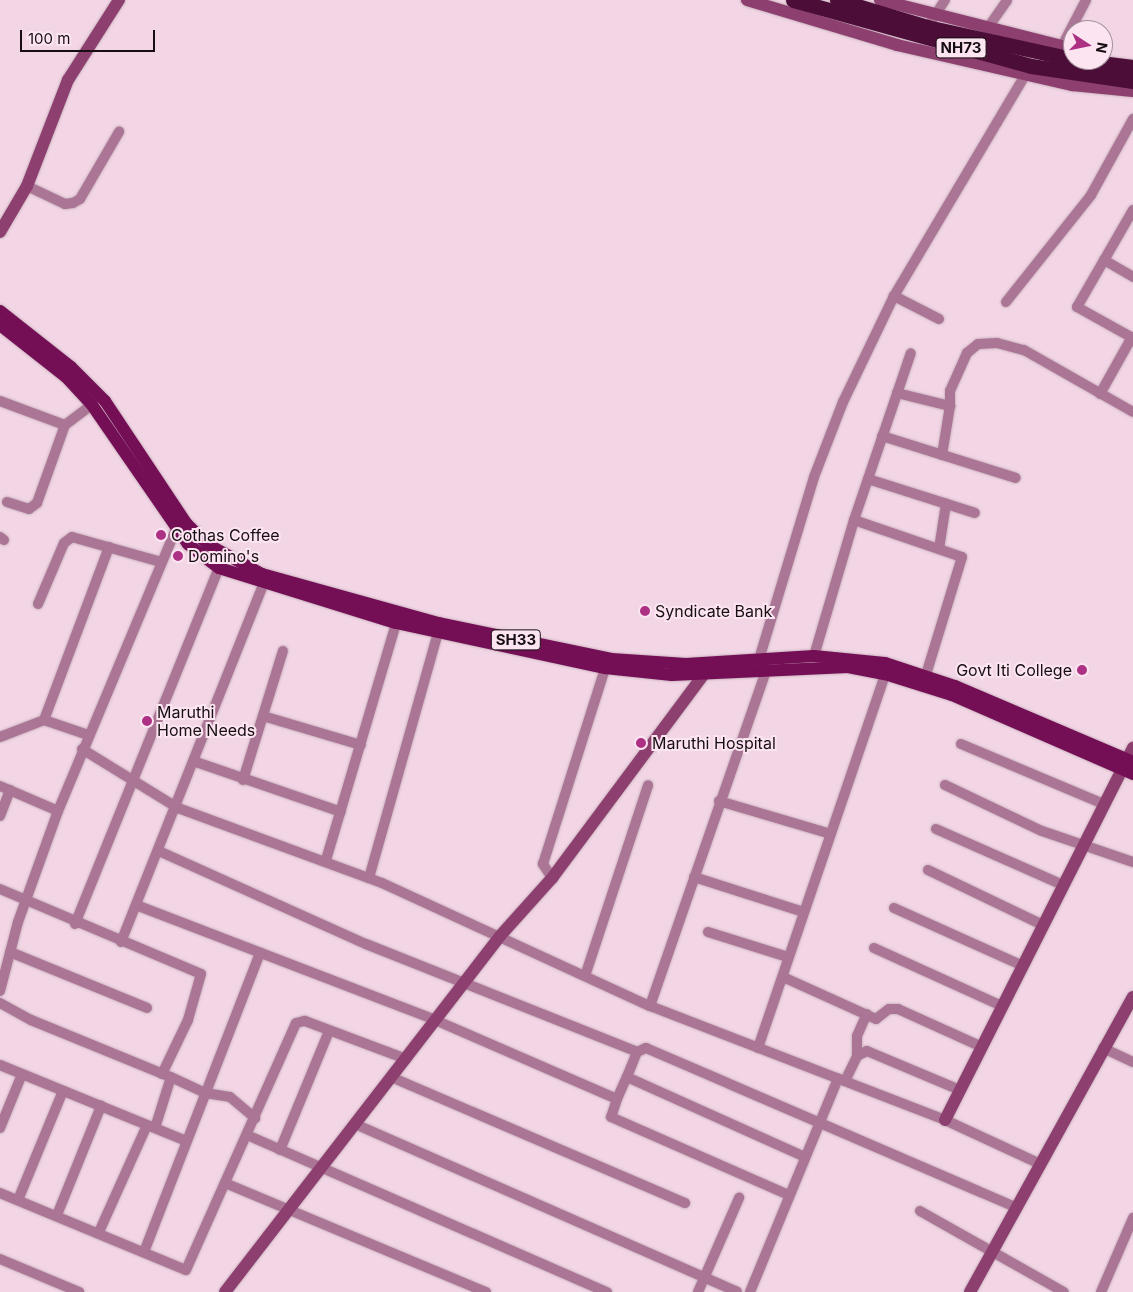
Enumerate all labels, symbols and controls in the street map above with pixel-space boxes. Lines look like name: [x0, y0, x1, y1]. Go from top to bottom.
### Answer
scale bar: [22, 20, 158, 52]
north arrow: [1063, 20, 1113, 70]
text: 100 m: [28, 29, 70, 48]
road number: NH73: [935, 36, 987, 60]
text: N: [1093, 41, 1112, 55]
place label: Cothas Coffee: [171, 525, 280, 545]
marker: Cothas Coffee: [155, 529, 167, 541]
place label: Domino's: [188, 546, 259, 566]
marker: Domino's: [172, 550, 184, 562]
place label: Syndicate Bank: [655, 601, 772, 621]
marker: Syndicate Bank: [639, 605, 651, 617]
road number: SH33: [490, 628, 542, 652]
place label: Govt Iti College: [956, 660, 1072, 680]
marker: Govt Iti College: [1076, 664, 1088, 676]
place label: Maruthi Home Needs: [157, 702, 255, 740]
marker: Maruthi Home Needs: [141, 715, 153, 727]
place label: Maruthi Hospital: [652, 733, 776, 753]
marker: Maruthi Hospital: [634, 736, 648, 750]

